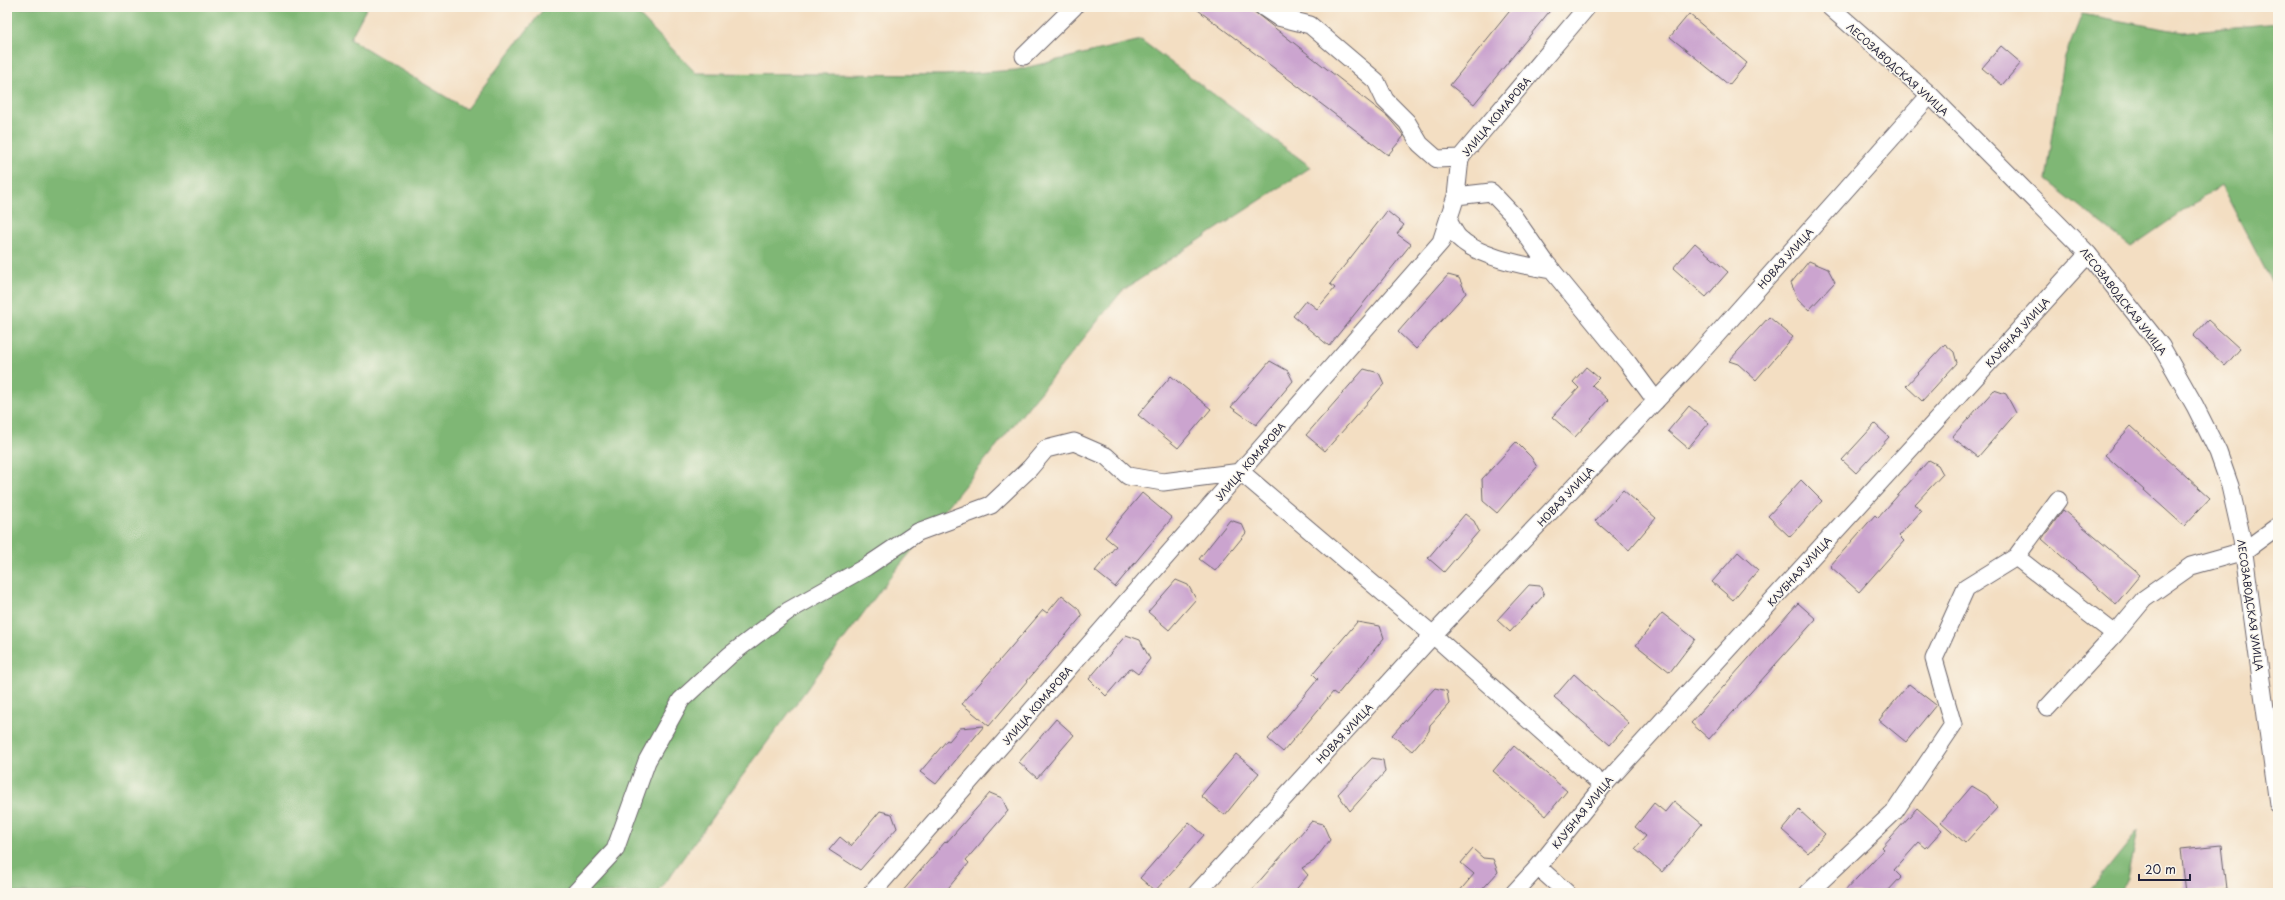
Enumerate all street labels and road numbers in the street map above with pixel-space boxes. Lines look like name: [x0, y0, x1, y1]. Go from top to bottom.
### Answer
street label: ЛЕСОЗАВОДСКАЯ УЛИЦА: [1844, 19, 1953, 119]
street label: УЛИЦА КОМАРОВА: [1458, 73, 1534, 159]
street label: НОВАЯ УЛИЦА: [1754, 224, 1817, 292]
street label: ЛЕСОЗАВОДСКАЯ УЛИЦА: [2077, 244, 2171, 358]
street label: КЛУБНАЯ УЛИЦА: [1981, 293, 2053, 370]
street label: УЛИЦА КОМАРОВА: [1212, 419, 1288, 503]
street label: НОВАЯ УЛИЦА: [1533, 462, 1597, 529]
street label: КЛУБНАЯ УЛИЦА: [1763, 532, 1835, 609]
street label: ЛЕСОЗАВОДСКАЯ УЛИЦА: [2234, 538, 2268, 672]
street label: УЛИЦА КОМАРОВА: [999, 663, 1075, 747]
street label: НОВАЯ УЛИЦА: [1312, 699, 1376, 766]
street label: КЛУБНАЯ УЛИЦА: [1548, 772, 1616, 852]

